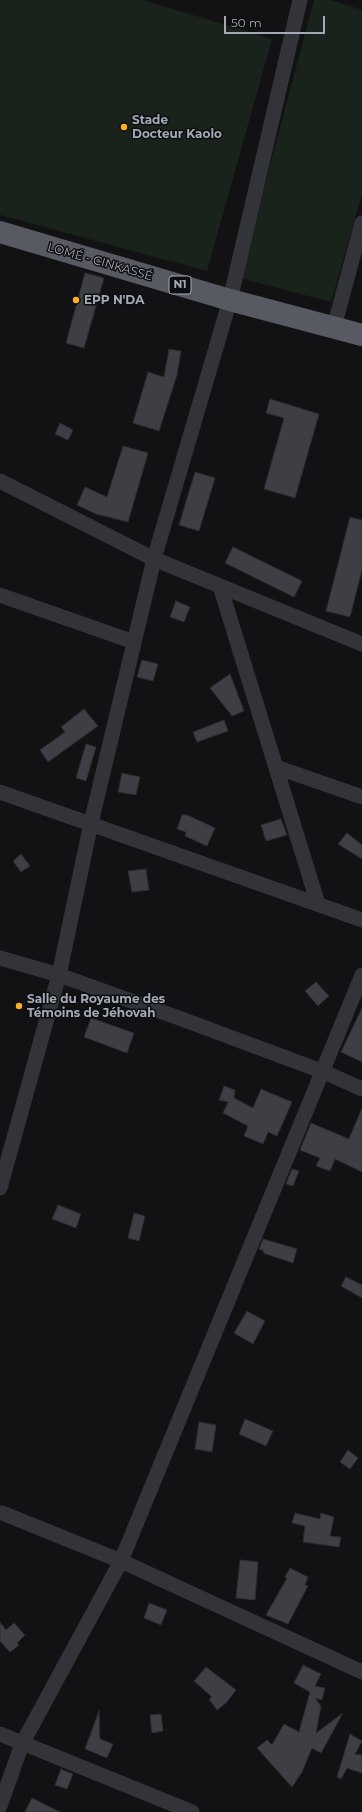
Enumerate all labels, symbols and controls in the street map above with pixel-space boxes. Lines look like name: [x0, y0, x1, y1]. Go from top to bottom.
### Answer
scale bar: [226, 8, 327, 34]
text: 50 m: [231, 15, 262, 30]
place label: Stade Docteur Kaolo: [132, 113, 222, 141]
marker: Stade Docteur Kaolo: [119, 122, 129, 132]
street label: LOMÉ - CINKASSÉ: [46, 240, 154, 284]
road number: N1: [169, 276, 191, 294]
place label: EPP N'DA: [84, 293, 144, 307]
marker: EPP N'DA: [71, 295, 81, 305]
place label: Salle du Royaume des Témoins de Jéhovah: [27, 992, 165, 1020]
marker: Salle du Royaume des Témoins de Jéhovah: [14, 1001, 24, 1011]

